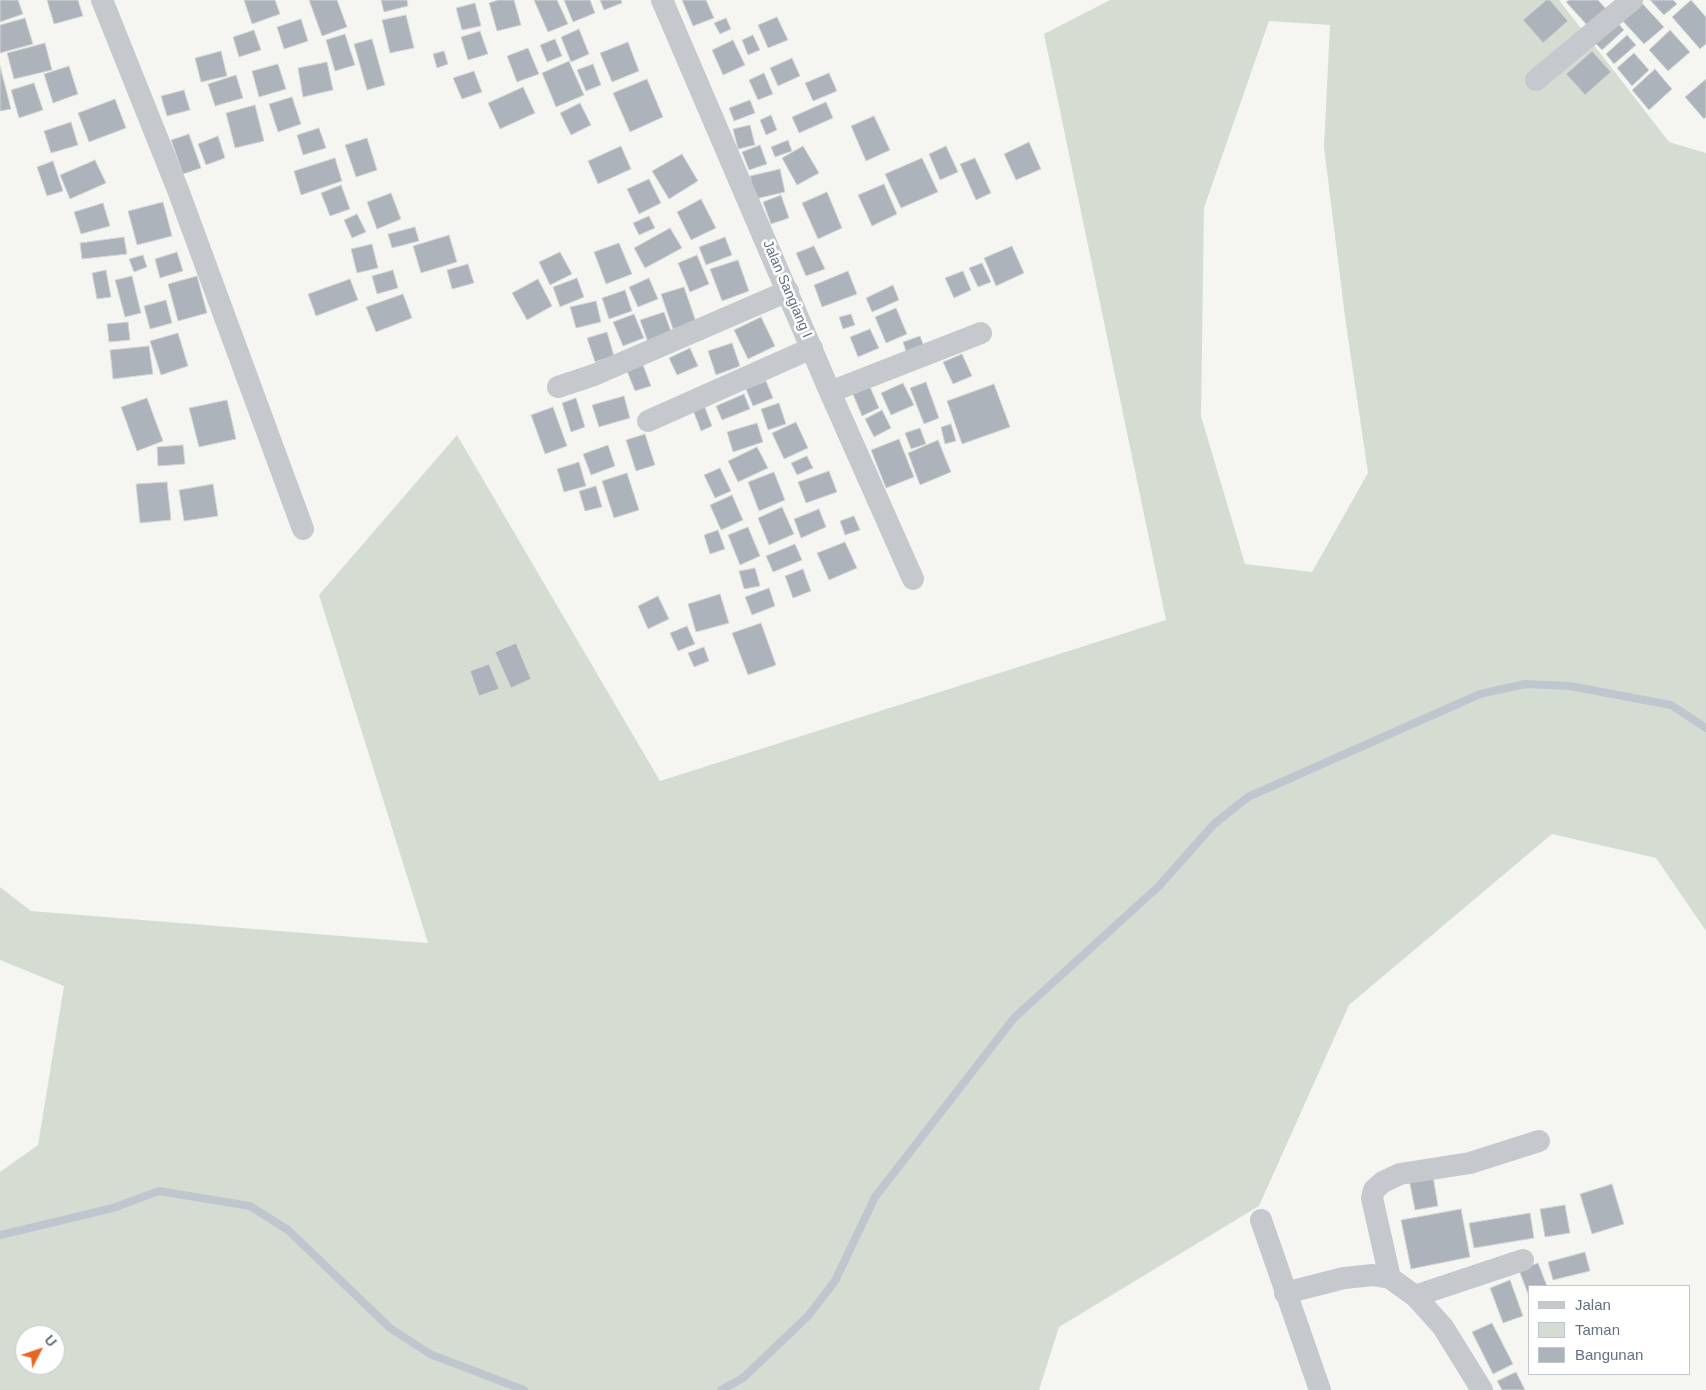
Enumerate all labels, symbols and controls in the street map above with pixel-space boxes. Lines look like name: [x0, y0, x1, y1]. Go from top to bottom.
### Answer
street label: Jalan Sangiang I: [759, 238, 815, 340]
legend: [1528, 1285, 1691, 1375]
text: Jalan: [1575, 1296, 1611, 1313]
text: Taman: [1575, 1321, 1620, 1338]
north arrow: [15, 1325, 65, 1375]
text: U: [41, 1332, 60, 1350]
text: Bangunan: [1575, 1346, 1643, 1363]

